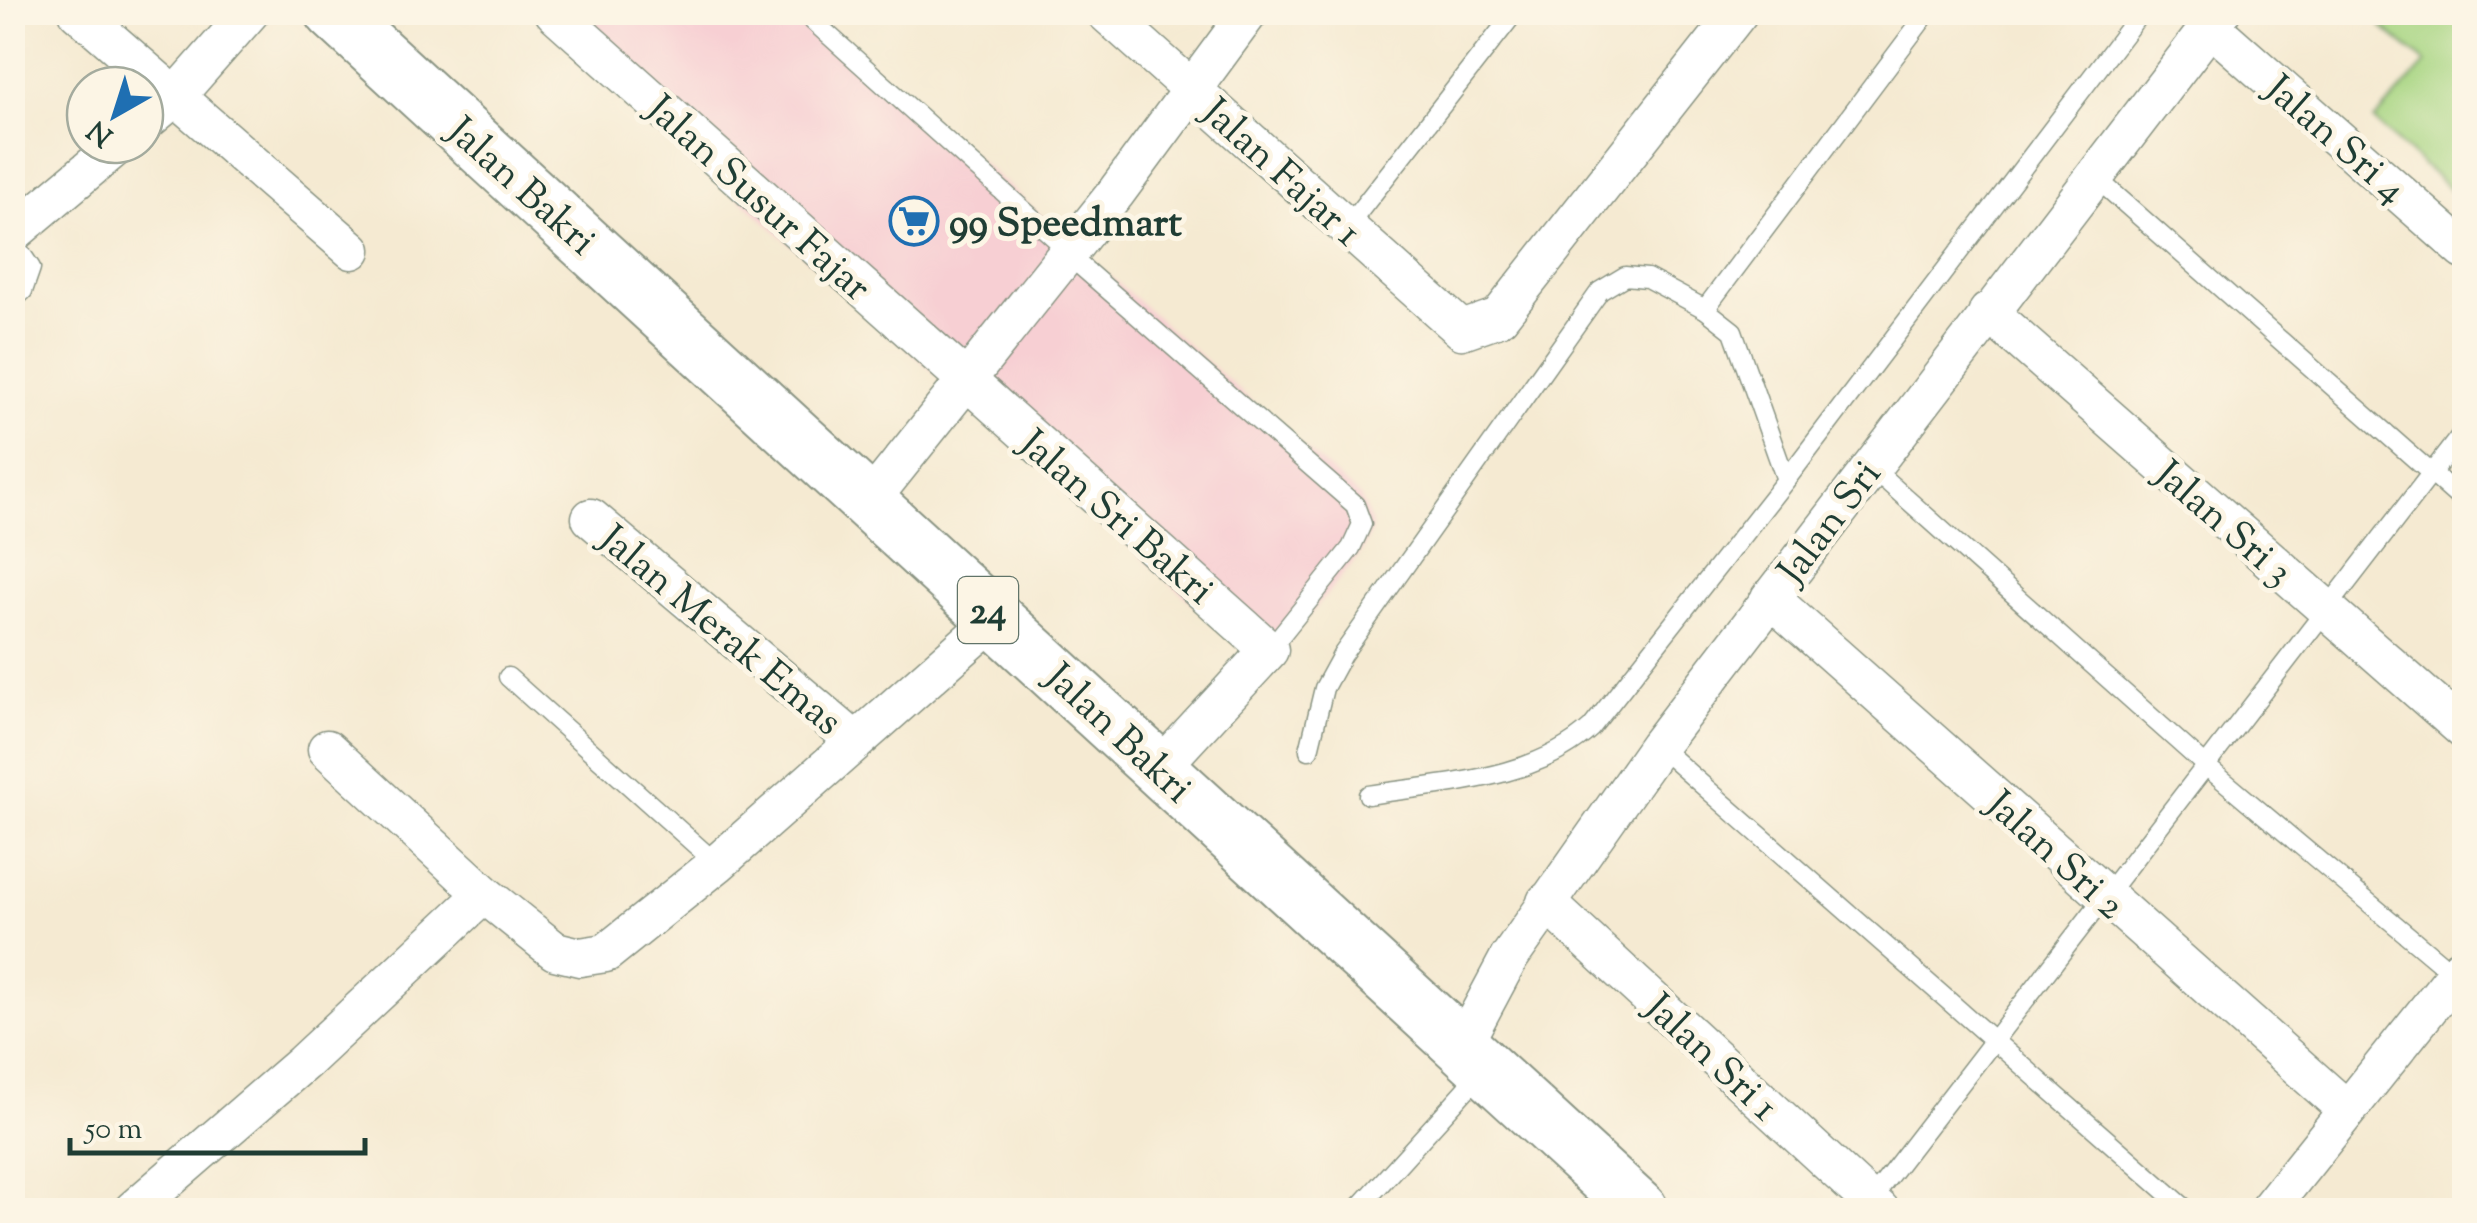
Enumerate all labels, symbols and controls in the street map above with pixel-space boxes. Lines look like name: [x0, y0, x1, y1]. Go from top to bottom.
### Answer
street label: Jalan Sri 4: [2249, 63, 2417, 219]
north arrow: [65, 65, 165, 165]
street label: Jalan Susur Fajar: [631, 83, 882, 317]
street label: Jalan Fajar 1: [1186, 86, 1372, 262]
street label: Jalan Bakri: [431, 105, 607, 271]
text: N: [80, 110, 122, 155]
supermarket icon: 99 Speedmart: [888, 195, 940, 247]
place label: 99 Speedmart: [949, 197, 1182, 254]
street label: Jalan Sri Bakri: [1004, 417, 1225, 620]
street label: Jalan Sri 3: [2139, 448, 2304, 602]
street label: Jalan Sri: [1765, 450, 1897, 599]
street label: Jalan Merak Emas: [584, 512, 853, 751]
road number: 24: [958, 577, 1018, 643]
street label: Jalan Bakri: [1029, 651, 1203, 818]
street label: Jalan Sri 2: [1971, 778, 2136, 935]
street label: Jalan Sri 1: [1629, 981, 1789, 1136]
scale bar: [70, 1093, 365, 1155]
text: 50 m: [83, 1109, 143, 1152]

